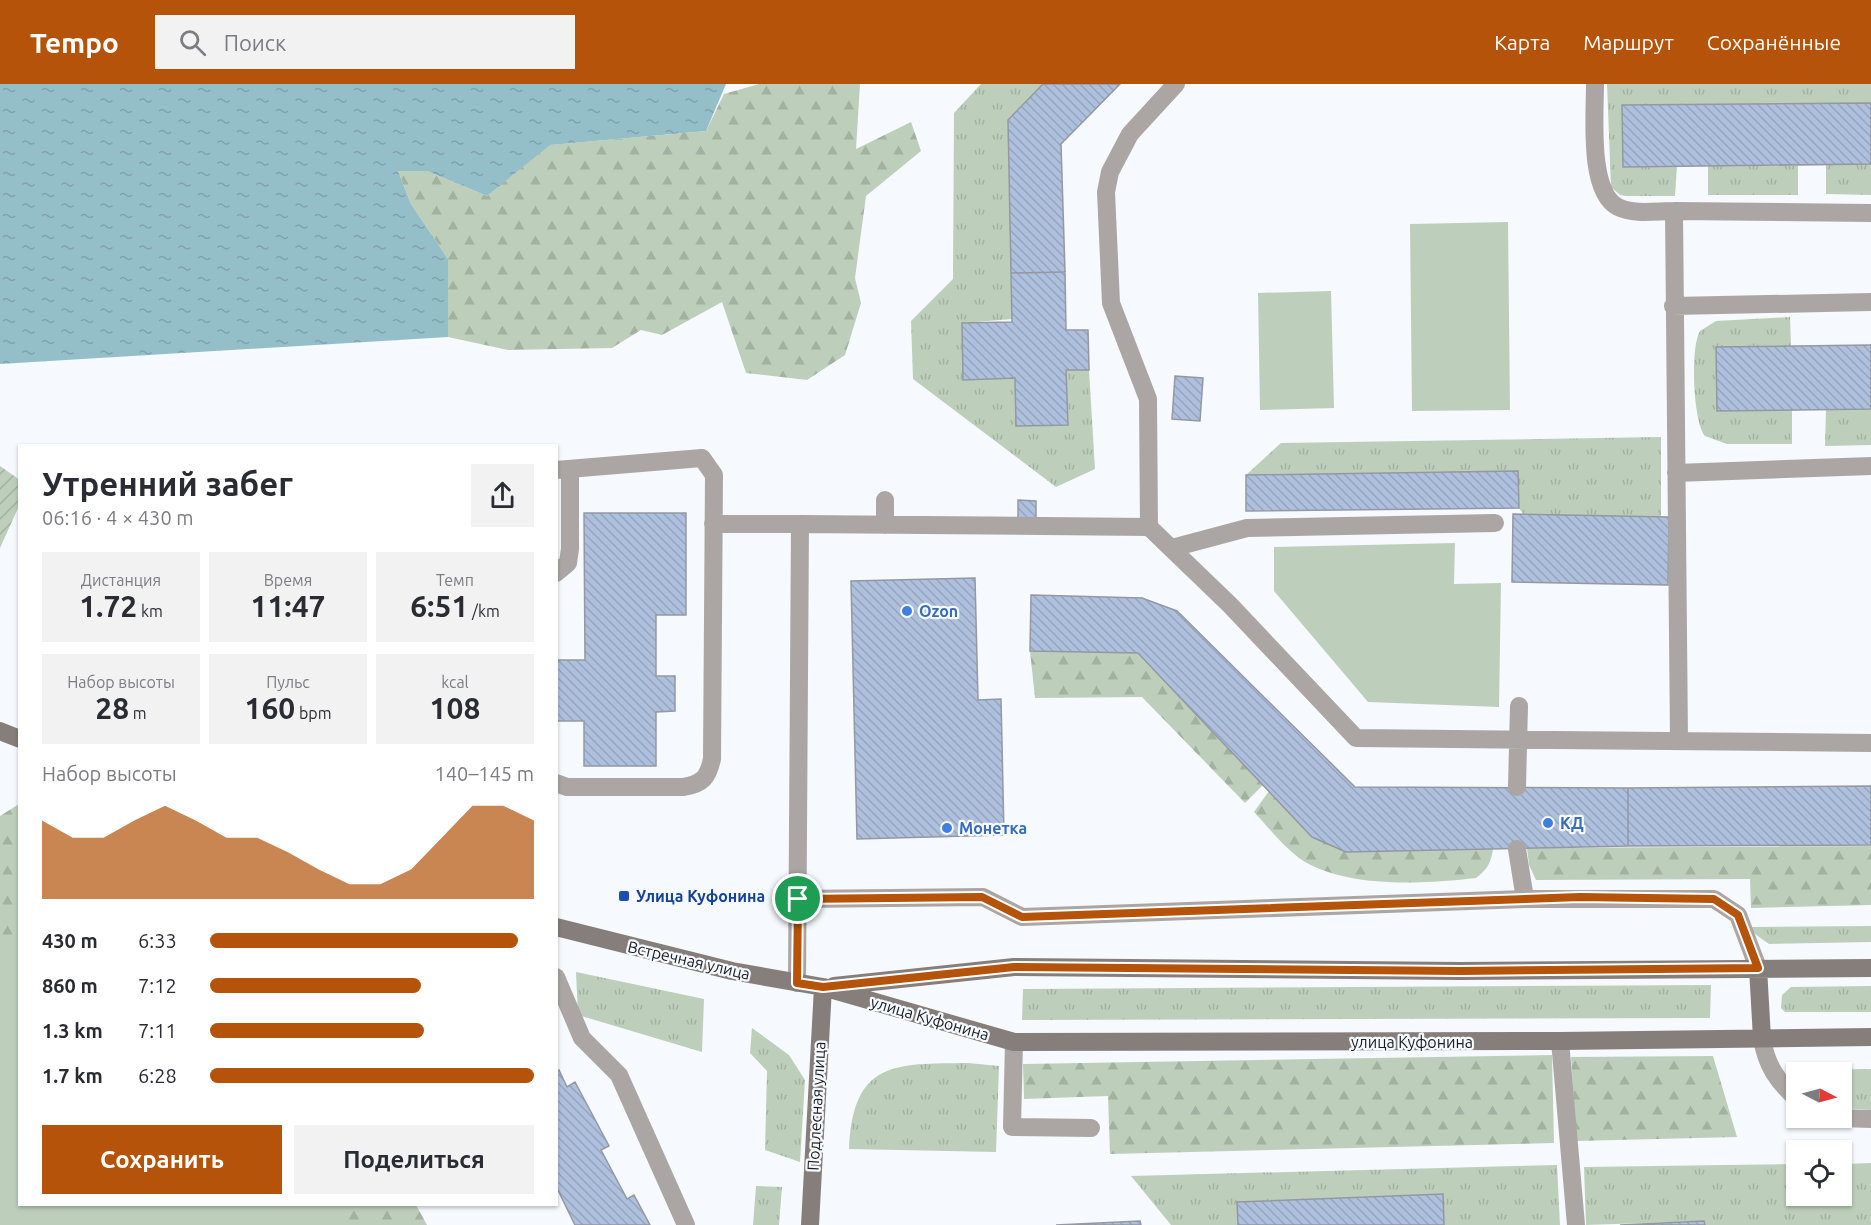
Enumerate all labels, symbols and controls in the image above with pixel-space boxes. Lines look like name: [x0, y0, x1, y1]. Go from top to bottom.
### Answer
search box: [155, 15, 575, 69]
icon: search: [176, 26, 209, 59]
text: Tempo: [30, 27, 119, 58]
text: Поиск: [224, 30, 286, 55]
text: Карта: [1494, 30, 1550, 54]
text: Маршрут: [1583, 30, 1674, 54]
text: Сохранённые: [1707, 30, 1841, 54]
button: share: [471, 464, 534, 527]
text: Утренний забег: [42, 465, 293, 502]
text: 06:16 · 4 × 430 m: [42, 506, 194, 529]
text: Дистанция: [81, 571, 161, 589]
text: Время: [264, 571, 312, 589]
text: Темп: [436, 571, 474, 589]
text: 1.72: [79, 589, 137, 623]
text: 11:47: [250, 589, 326, 623]
text: 6:51: [410, 589, 468, 623]
text: km: [137, 602, 163, 620]
text: /km: [468, 602, 500, 620]
place label: Ozon: [919, 602, 958, 620]
marker: Ozon: [900, 604, 914, 618]
text: Набор высоты: [67, 673, 175, 691]
text: Пульс: [266, 673, 310, 691]
text: kcal: [441, 673, 469, 691]
text: 28: [95, 691, 129, 725]
text: 160: [245, 691, 295, 725]
text: 108: [430, 691, 480, 725]
text: m: [129, 704, 147, 722]
text: bpm: [295, 704, 331, 722]
text: Набор высоты: [42, 762, 177, 785]
text: 140–145 m: [435, 762, 534, 785]
place label: КД: [1560, 814, 1584, 832]
marker: КД: [1541, 816, 1555, 830]
place label: Монетка: [959, 819, 1027, 837]
marker: Монетка: [940, 821, 954, 835]
pin: [772, 873, 823, 924]
icon: arrive: [781, 882, 814, 915]
place label: Улица Куфонина: [636, 887, 765, 905]
marker: Улица Куфонина: [617, 889, 631, 903]
text: 430 m: [42, 929, 98, 952]
text: 6:33: [138, 929, 177, 952]
street label: Встречная улица: [626, 937, 752, 983]
text: 860 m: [42, 974, 98, 997]
text: 7:12: [138, 974, 177, 997]
street label: улица Куфонина: [869, 993, 991, 1043]
text: 1.3 km: [42, 1019, 103, 1042]
text: 7:11: [138, 1019, 177, 1042]
street label: улица Куфонина: [1351, 1033, 1473, 1051]
street label: Подлесная улица: [804, 1041, 828, 1171]
north arrow: [1786, 1062, 1852, 1128]
map controls: [1786, 1062, 1852, 1206]
text: 1.7 km: [42, 1064, 103, 1087]
text: 6:28: [138, 1064, 177, 1087]
button: Сохранить: [42, 1125, 282, 1194]
button: Поделиться: [294, 1125, 534, 1194]
button: locate: [1786, 1140, 1852, 1206]

